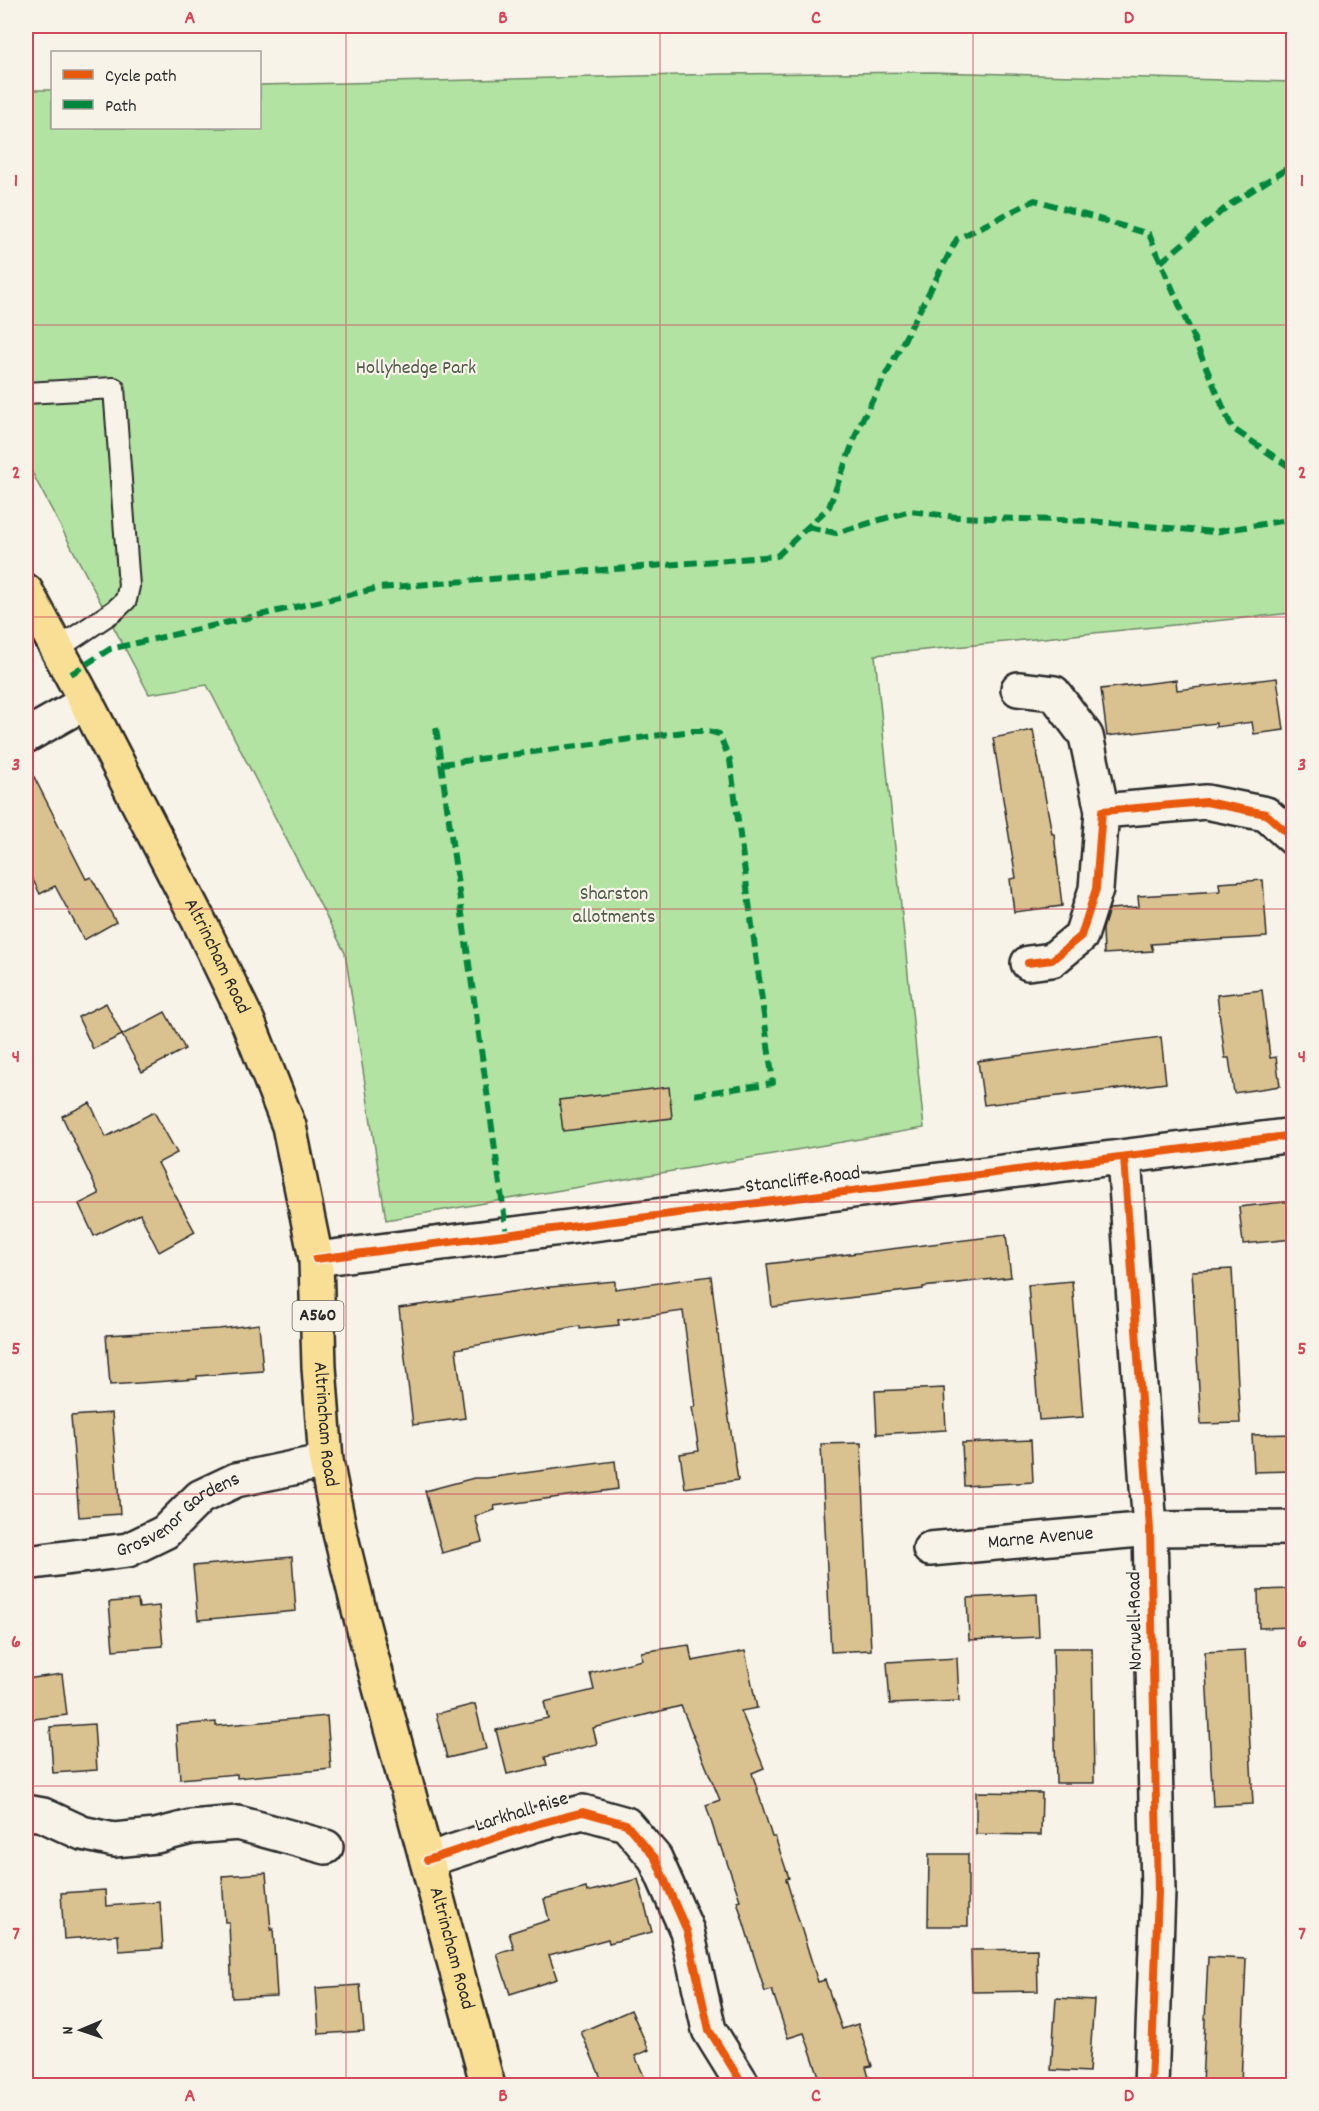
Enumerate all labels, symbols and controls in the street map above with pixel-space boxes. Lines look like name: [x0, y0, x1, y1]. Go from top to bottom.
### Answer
text: A: [185, 5, 196, 33]
text: B: [498, 5, 508, 33]
text: C: [811, 5, 821, 33]
text: D: [1124, 5, 1135, 33]
legend: [51, 51, 261, 129]
text: Cycle path: [105, 65, 176, 90]
text: Path: [105, 95, 137, 120]
text: 1: [14, 168, 18, 196]
text: 1: [1300, 168, 1304, 196]
park label: Hollyhedge Park: [356, 355, 476, 383]
text: 2: [12, 460, 20, 488]
text: 2: [1298, 460, 1306, 488]
text: 3: [12, 752, 20, 780]
text: 3: [1298, 752, 1306, 780]
park label: Sharston allotments: [573, 881, 655, 932]
street label: Altrincham Road: [176, 894, 256, 1019]
text: 4: [12, 1044, 20, 1072]
text: 4: [1298, 1044, 1306, 1072]
street label: Stancliffe Road: [744, 1160, 862, 1202]
road number: A560: [292, 1301, 344, 1331]
text: 5: [11, 1336, 21, 1364]
text: 5: [1297, 1336, 1307, 1364]
street label: Altrincham Road: [305, 1361, 345, 1489]
street label: Grosvenor Gardens: [115, 1466, 245, 1565]
street label: Marne Avenue: [987, 1520, 1095, 1558]
street label: Norwell Road: [1121, 1571, 1151, 1671]
text: 6: [11, 1629, 21, 1657]
text: 6: [1297, 1629, 1307, 1657]
street label: Larkhall Rise: [472, 1785, 572, 1840]
street label: Altrincham Road: [421, 1884, 481, 2013]
text: 7: [12, 1921, 20, 1949]
text: 7: [1298, 1921, 1306, 1949]
north arrow: [51, 2000, 111, 2060]
text: N: [57, 2026, 80, 2035]
text: A: [185, 2083, 196, 2111]
text: B: [498, 2083, 508, 2111]
text: C: [811, 2083, 821, 2111]
text: D: [1124, 2083, 1135, 2111]

